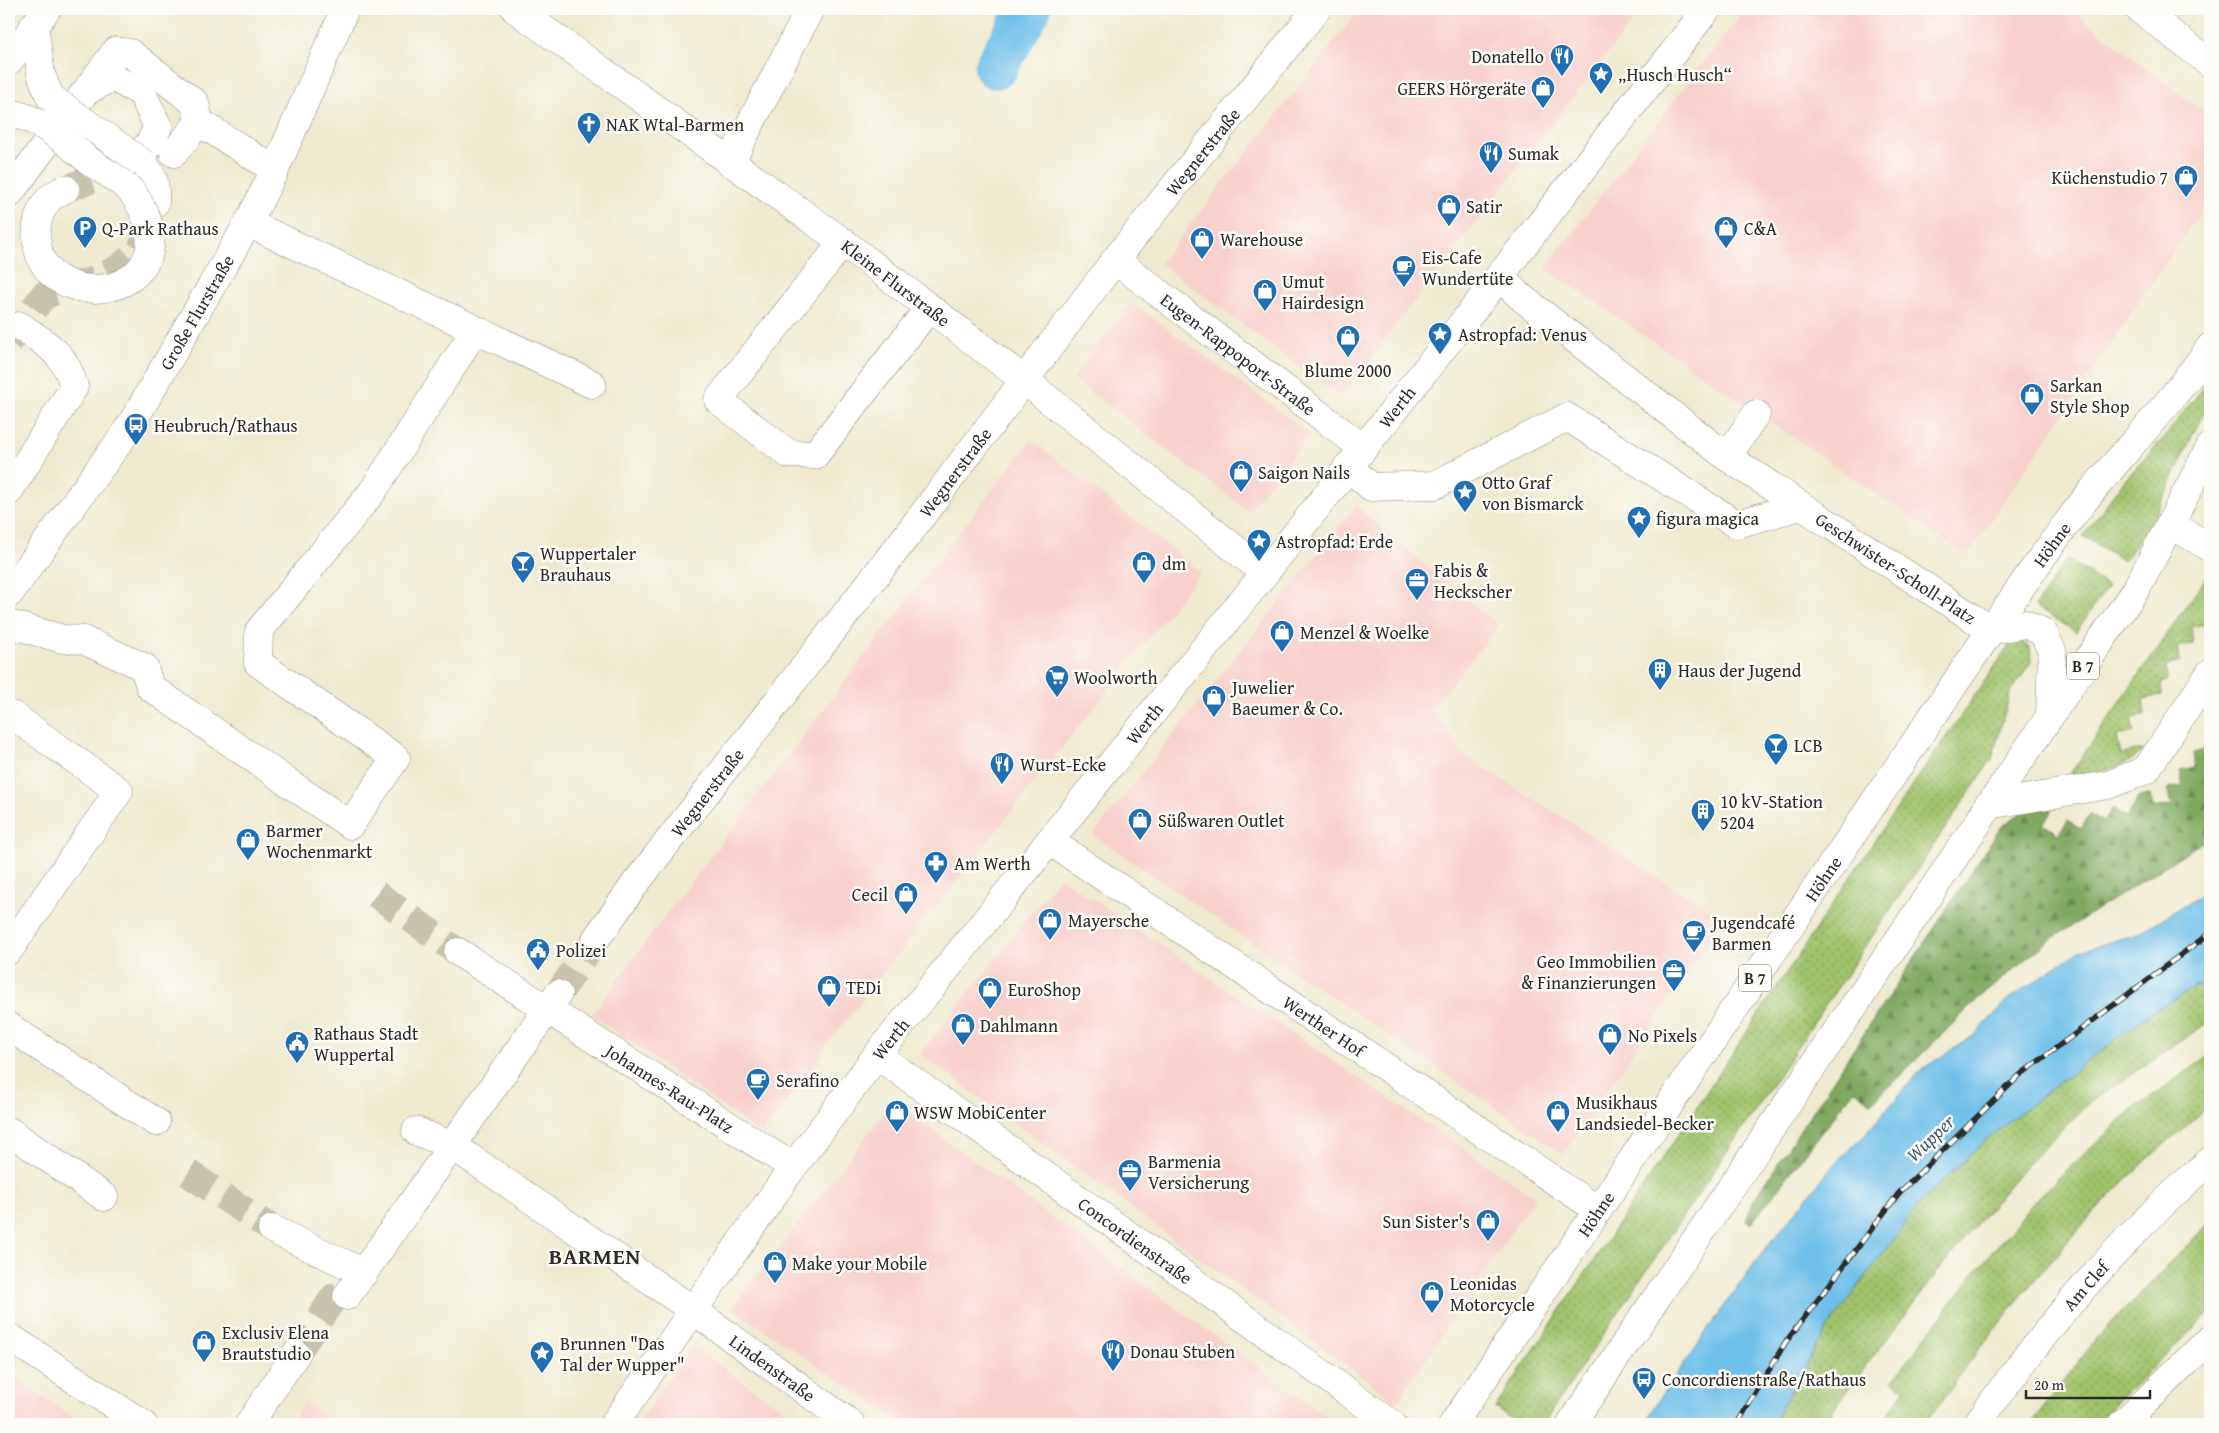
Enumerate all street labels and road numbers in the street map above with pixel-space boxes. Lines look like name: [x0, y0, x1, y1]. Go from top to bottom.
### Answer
street label: Wegnerstraße: [1158, 102, 1246, 201]
street label: Kleine Flurstraße: [836, 232, 956, 333]
street label: Große Flurstraße: [152, 249, 240, 375]
street label: Eugen-Rappoport-Straße: [1155, 286, 1322, 421]
street label: Werth: [1371, 380, 1422, 433]
street label: Wegnerstraße: [912, 421, 998, 523]
street label: Geschwister-Scholl-Platz: [1810, 505, 1982, 630]
street label: Höhne: [2026, 516, 2077, 572]
road number: B 7: [2067, 652, 2099, 679]
street label: Werth: [1119, 697, 1169, 750]
street label: Wegnerstraße: [663, 742, 750, 842]
street label: Höhne: [1798, 850, 1848, 907]
road number: B 7: [1739, 964, 1771, 991]
street label: Werther Hof: [1278, 988, 1372, 1064]
street label: Werth: [865, 1012, 915, 1066]
street label: Johannes-Rau-Platz: [599, 1036, 740, 1139]
street label: Höhne: [1570, 1186, 1621, 1242]
street label: Concordienstraße: [1073, 1190, 1198, 1291]
street label: Am Clef: [2056, 1253, 2116, 1316]
street label: Lindenstraße: [724, 1327, 821, 1408]

